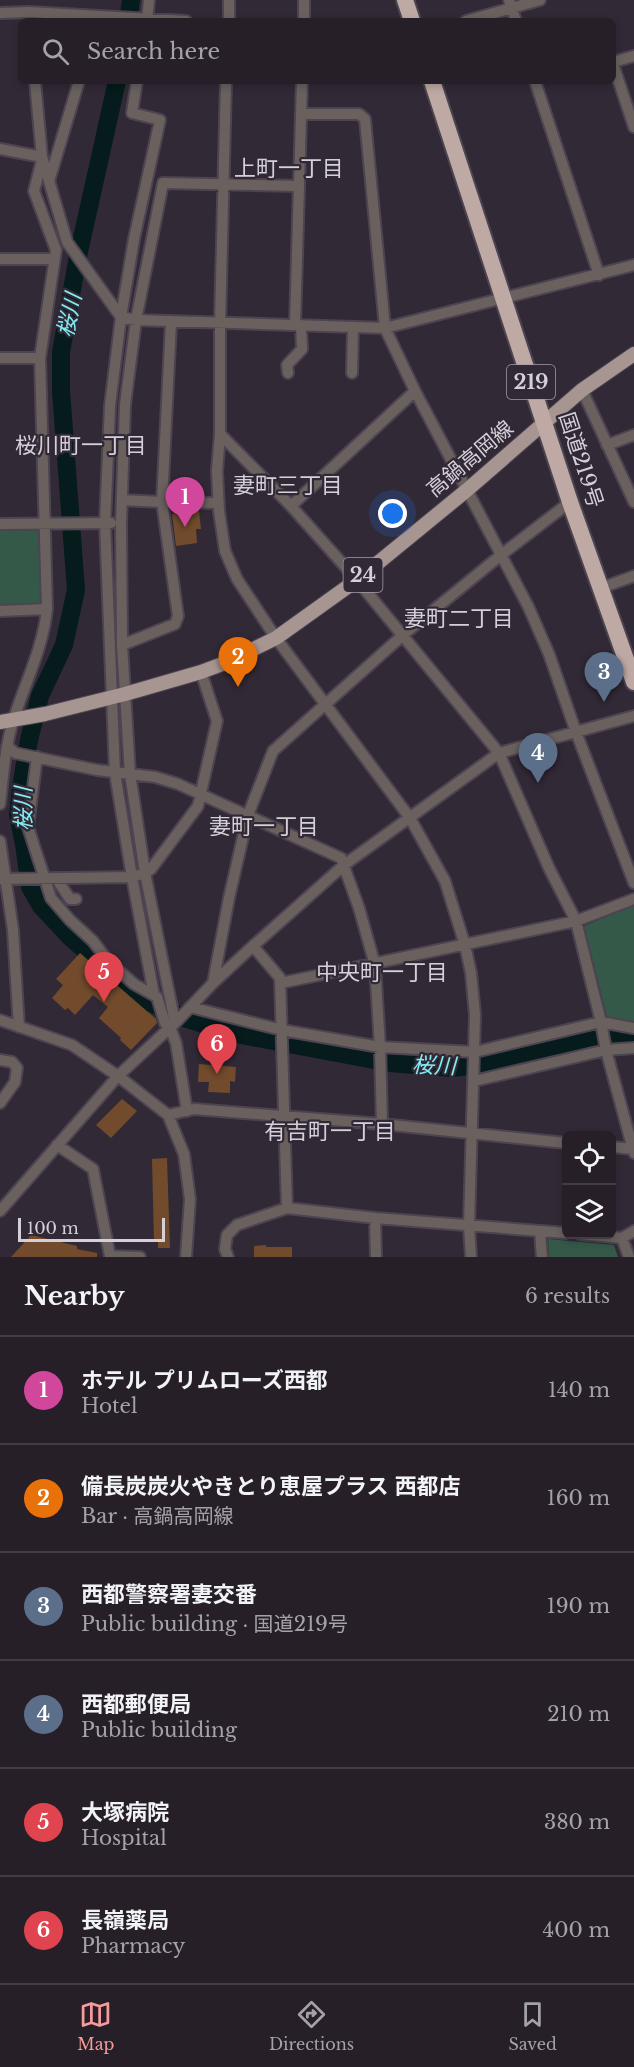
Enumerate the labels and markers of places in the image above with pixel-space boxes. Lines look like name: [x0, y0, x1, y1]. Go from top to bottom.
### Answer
pin: 1: [166, 478, 204, 527]
pin: 2: [218, 638, 258, 687]
pin: 3: [584, 652, 624, 702]
pin: 4: [518, 734, 558, 783]
pin: 5: [84, 952, 124, 1002]
pin: 6: [198, 1024, 236, 1074]

